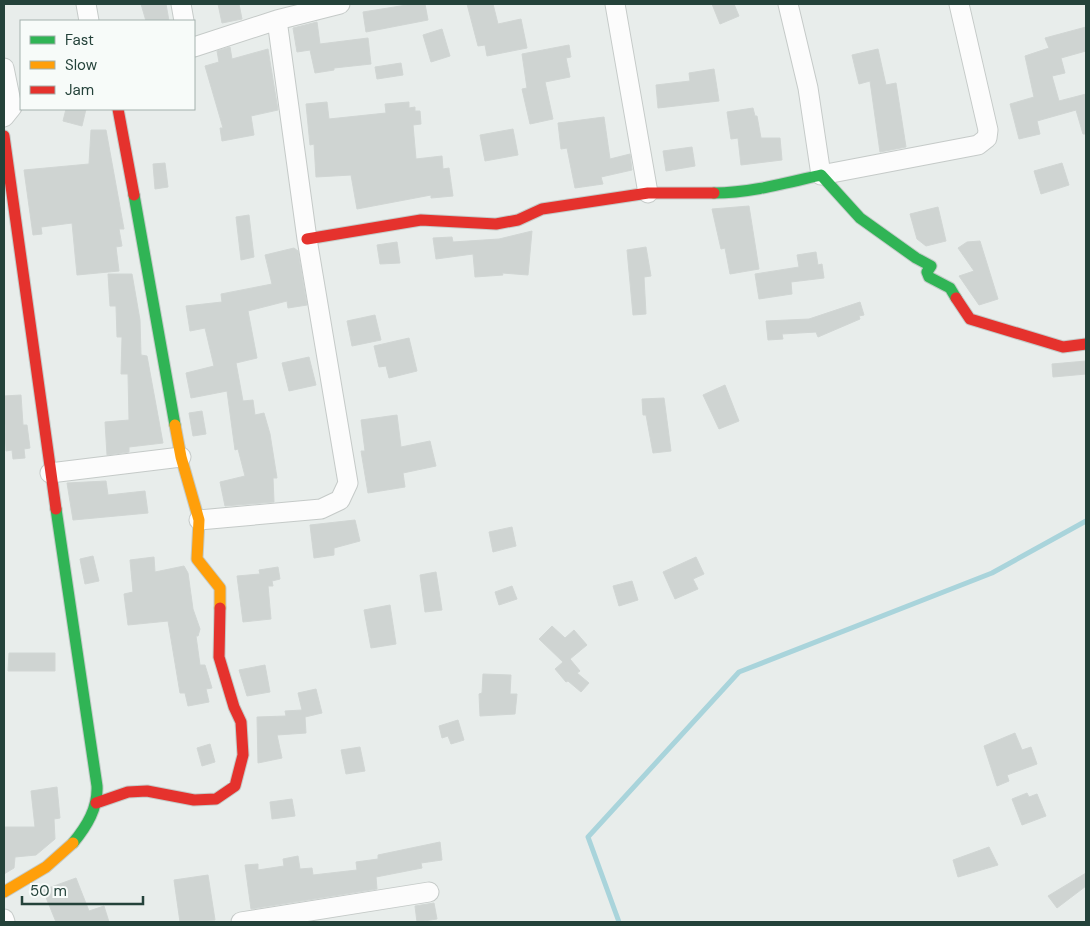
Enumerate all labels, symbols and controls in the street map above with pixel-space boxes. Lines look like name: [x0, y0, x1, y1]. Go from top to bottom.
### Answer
legend: [20, 20, 195, 110]
text: Fast: [65, 30, 94, 50]
text: Slow: [65, 55, 98, 75]
text: Jam: [65, 80, 94, 100]
scale bar: [22, 874, 144, 906]
text: 50 m: [30, 881, 67, 901]

